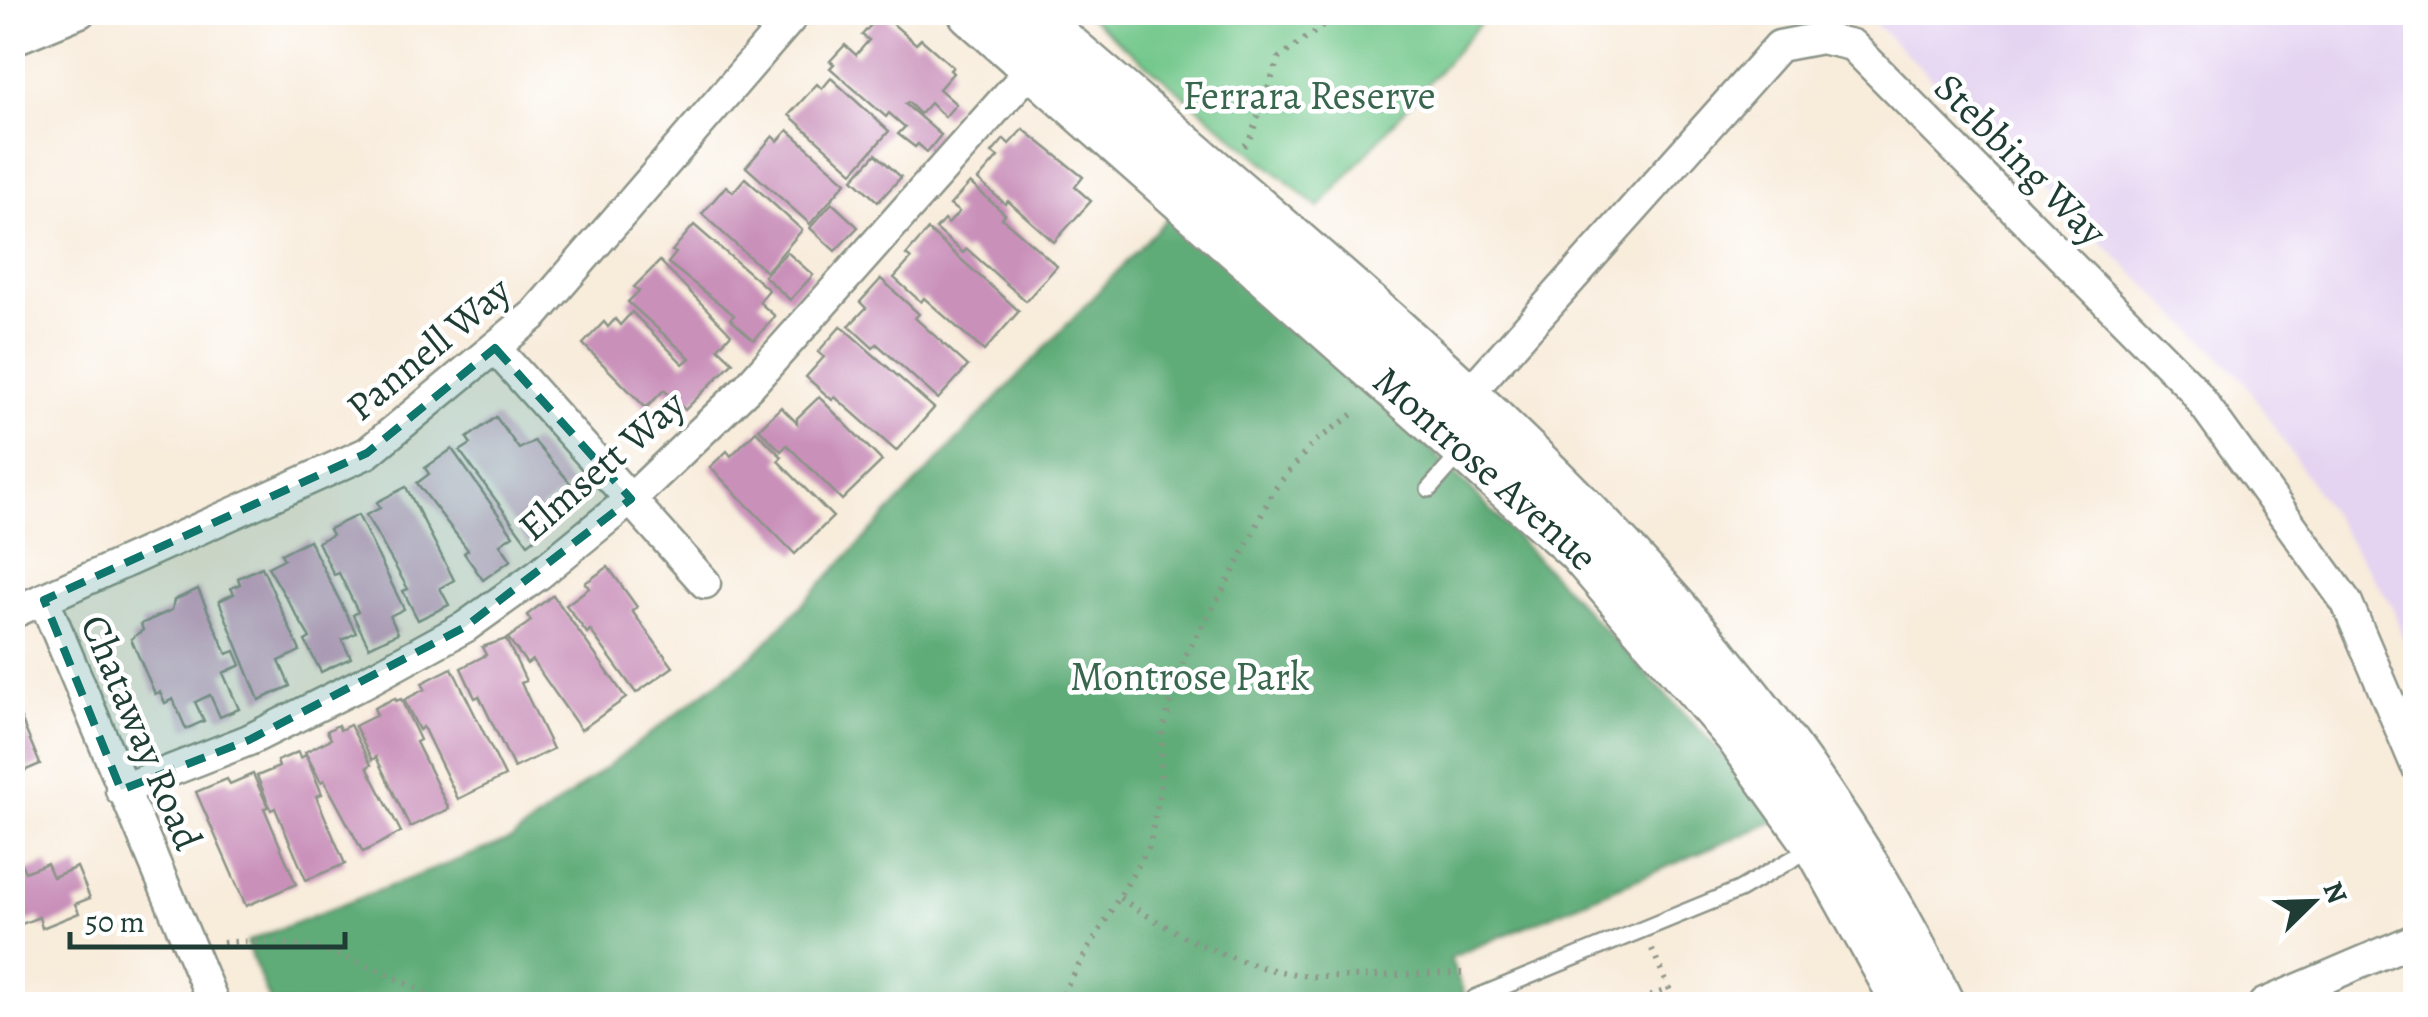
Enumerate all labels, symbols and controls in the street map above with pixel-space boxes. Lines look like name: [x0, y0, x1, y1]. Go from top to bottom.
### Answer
street label: Stebbing Way: [1922, 61, 2120, 259]
park label: Ferrara Reserve: [1182, 68, 1436, 123]
street label: Pannell Way: [334, 263, 523, 433]
street label: Montrose Avenue: [1361, 354, 1611, 582]
street label: Elmsett Way: [506, 377, 698, 553]
street label: Chataway Road: [67, 606, 216, 859]
park label: Montrose Park: [1070, 649, 1310, 704]
north arrow: [2263, 852, 2363, 952]
text: N: [2314, 876, 2357, 909]
scale bar: [70, 887, 345, 949]
text: 50 m: [85, 902, 145, 942]

